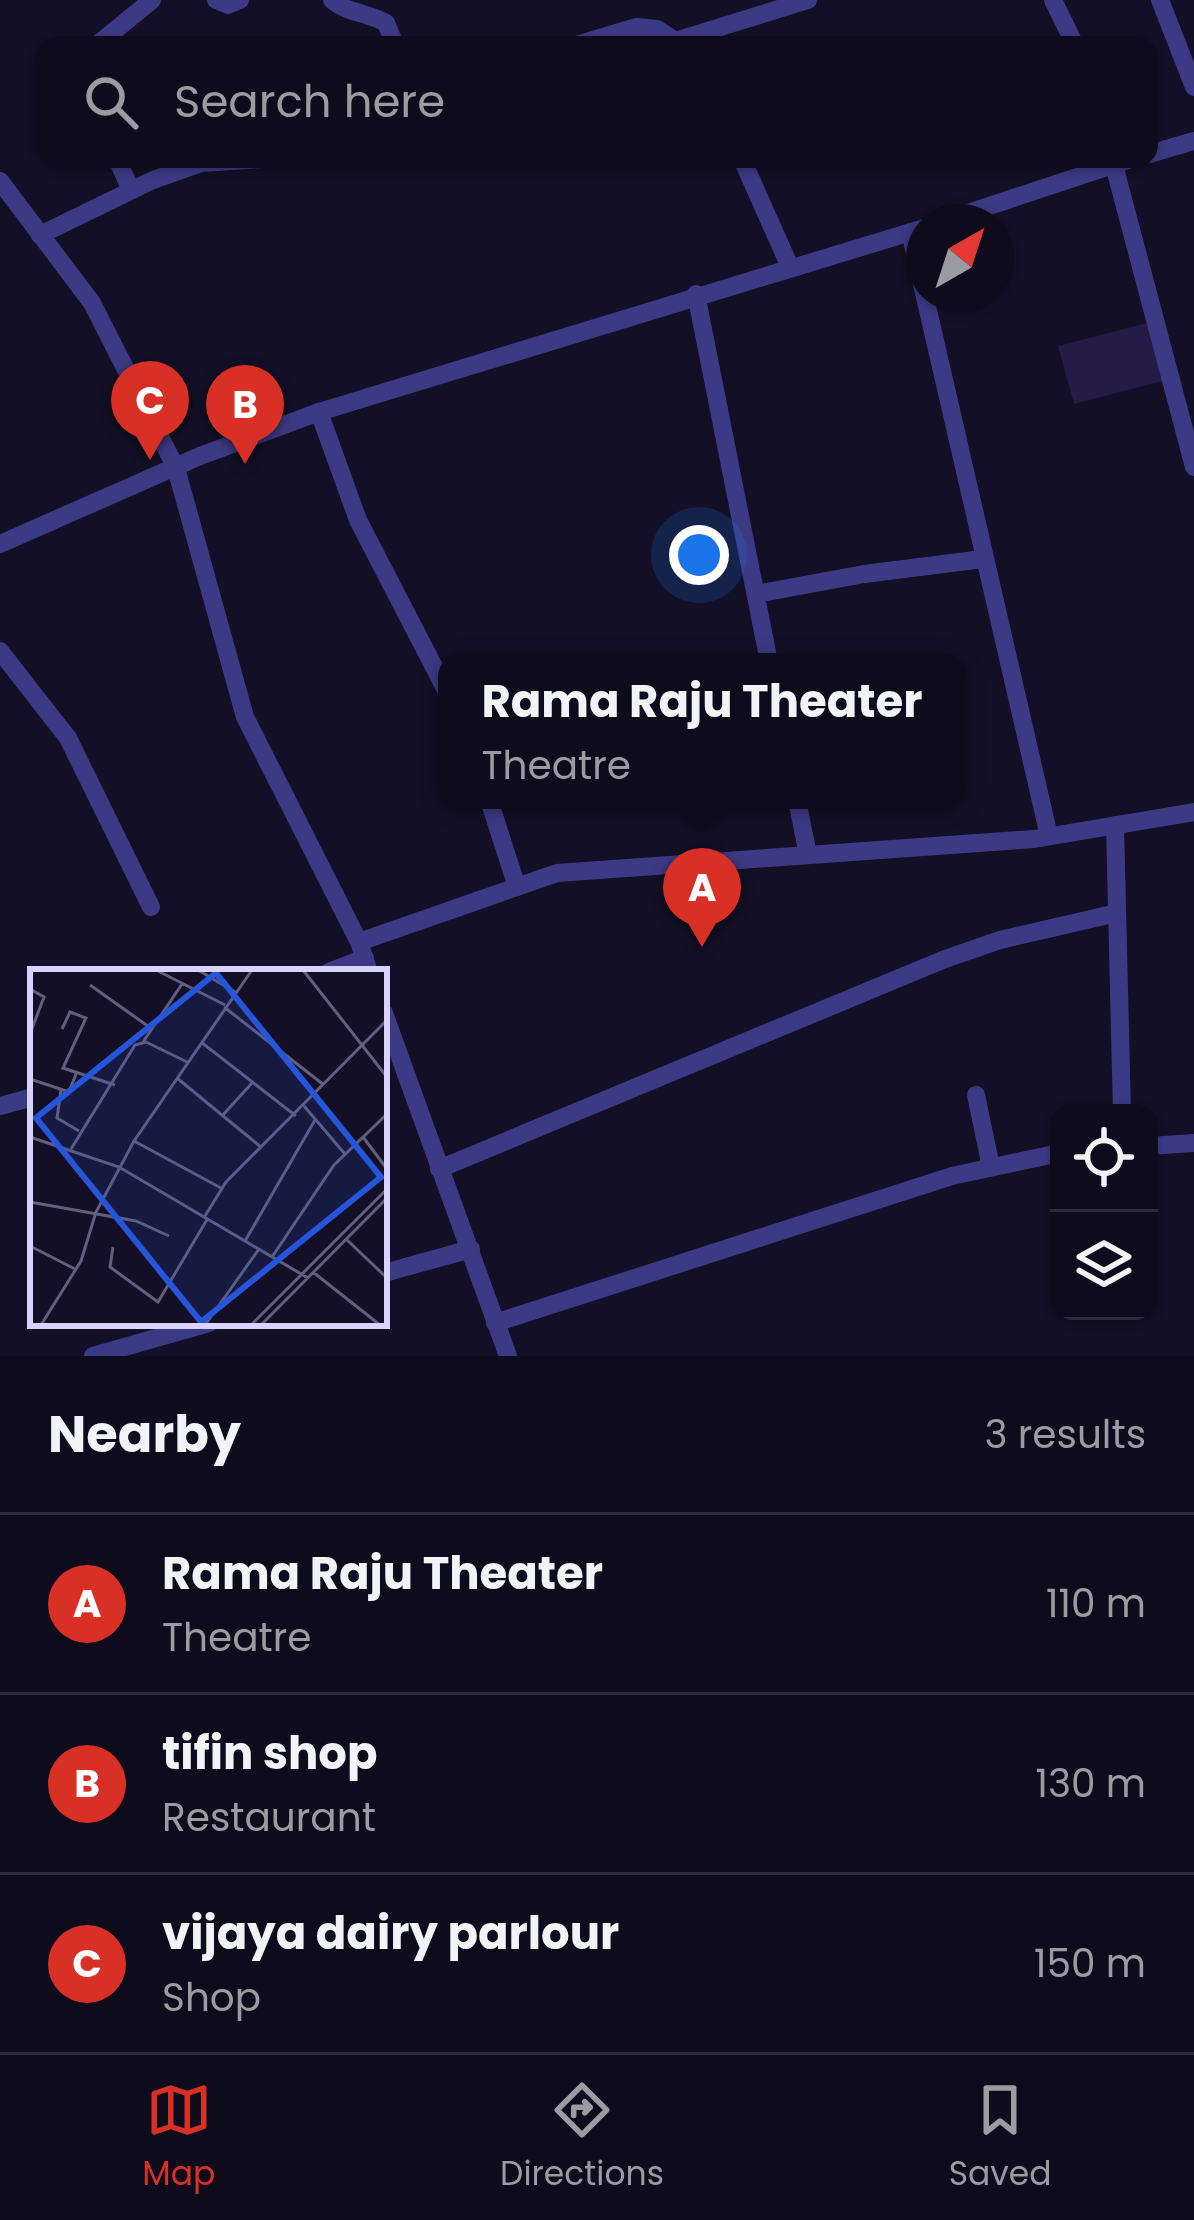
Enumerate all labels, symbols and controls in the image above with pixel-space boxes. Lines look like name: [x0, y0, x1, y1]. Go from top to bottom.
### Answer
search box: [36, 36, 1158, 168]
icon: search: [78, 69, 144, 135]
text: Search here: [174, 70, 445, 133]
north arrow: [906, 204, 1014, 312]
pin: C: [111, 361, 189, 460]
pin: B: [206, 365, 284, 464]
your location: [669, 525, 729, 585]
popup: [438, 653, 966, 809]
text: Rama Raju Theater: [481, 670, 923, 733]
text: Theatre: [481, 738, 631, 793]
pin: A: [663, 848, 741, 947]
inset map: [30, 969, 387, 1326]
map controls: [1050, 1104, 1158, 1320]
button: locate: [1050, 1104, 1158, 1212]
button: layers: [1050, 1212, 1158, 1320]
text: Nearby: [48, 1398, 241, 1470]
text: 3 results: [984, 1407, 1146, 1462]
text: Rama Raju Theater: [162, 1542, 603, 1605]
text: A: [73, 1576, 101, 1631]
text: 110 m: [1046, 1576, 1146, 1631]
text: Theatre: [162, 1610, 312, 1665]
text: tifin shop: [162, 1722, 378, 1785]
text: B: [74, 1756, 100, 1811]
text: 130 m: [1035, 1756, 1146, 1811]
text: Restaurant: [162, 1790, 376, 1845]
text: vijaya dairy parlour: [162, 1902, 619, 1965]
text: C: [72, 1936, 102, 1991]
text: 150 m: [1034, 1936, 1146, 1991]
text: Shop: [162, 1970, 261, 2025]
tab: Map: [142, 2077, 215, 2199]
tab: Directions: [500, 2077, 664, 2199]
tab: Saved: [949, 2077, 1052, 2199]

